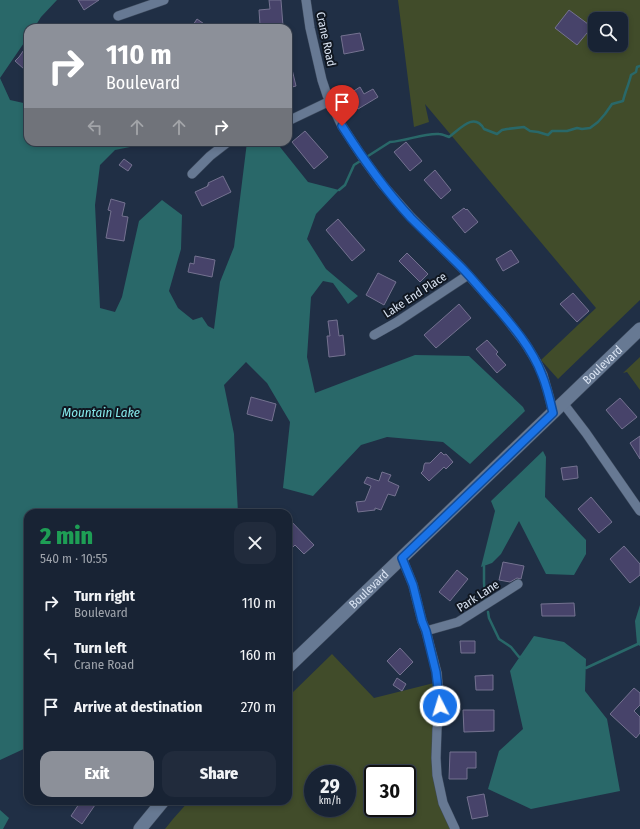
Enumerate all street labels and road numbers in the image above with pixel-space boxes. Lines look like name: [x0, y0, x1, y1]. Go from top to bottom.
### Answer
street label: Crane Road: [313, 10, 339, 68]
street label: Lake End Place: [381, 269, 449, 321]
street label: Boulevard: [580, 343, 625, 387]
street label: Boulevard: [346, 567, 392, 612]
street label: Park Lane: [454, 577, 502, 615]

